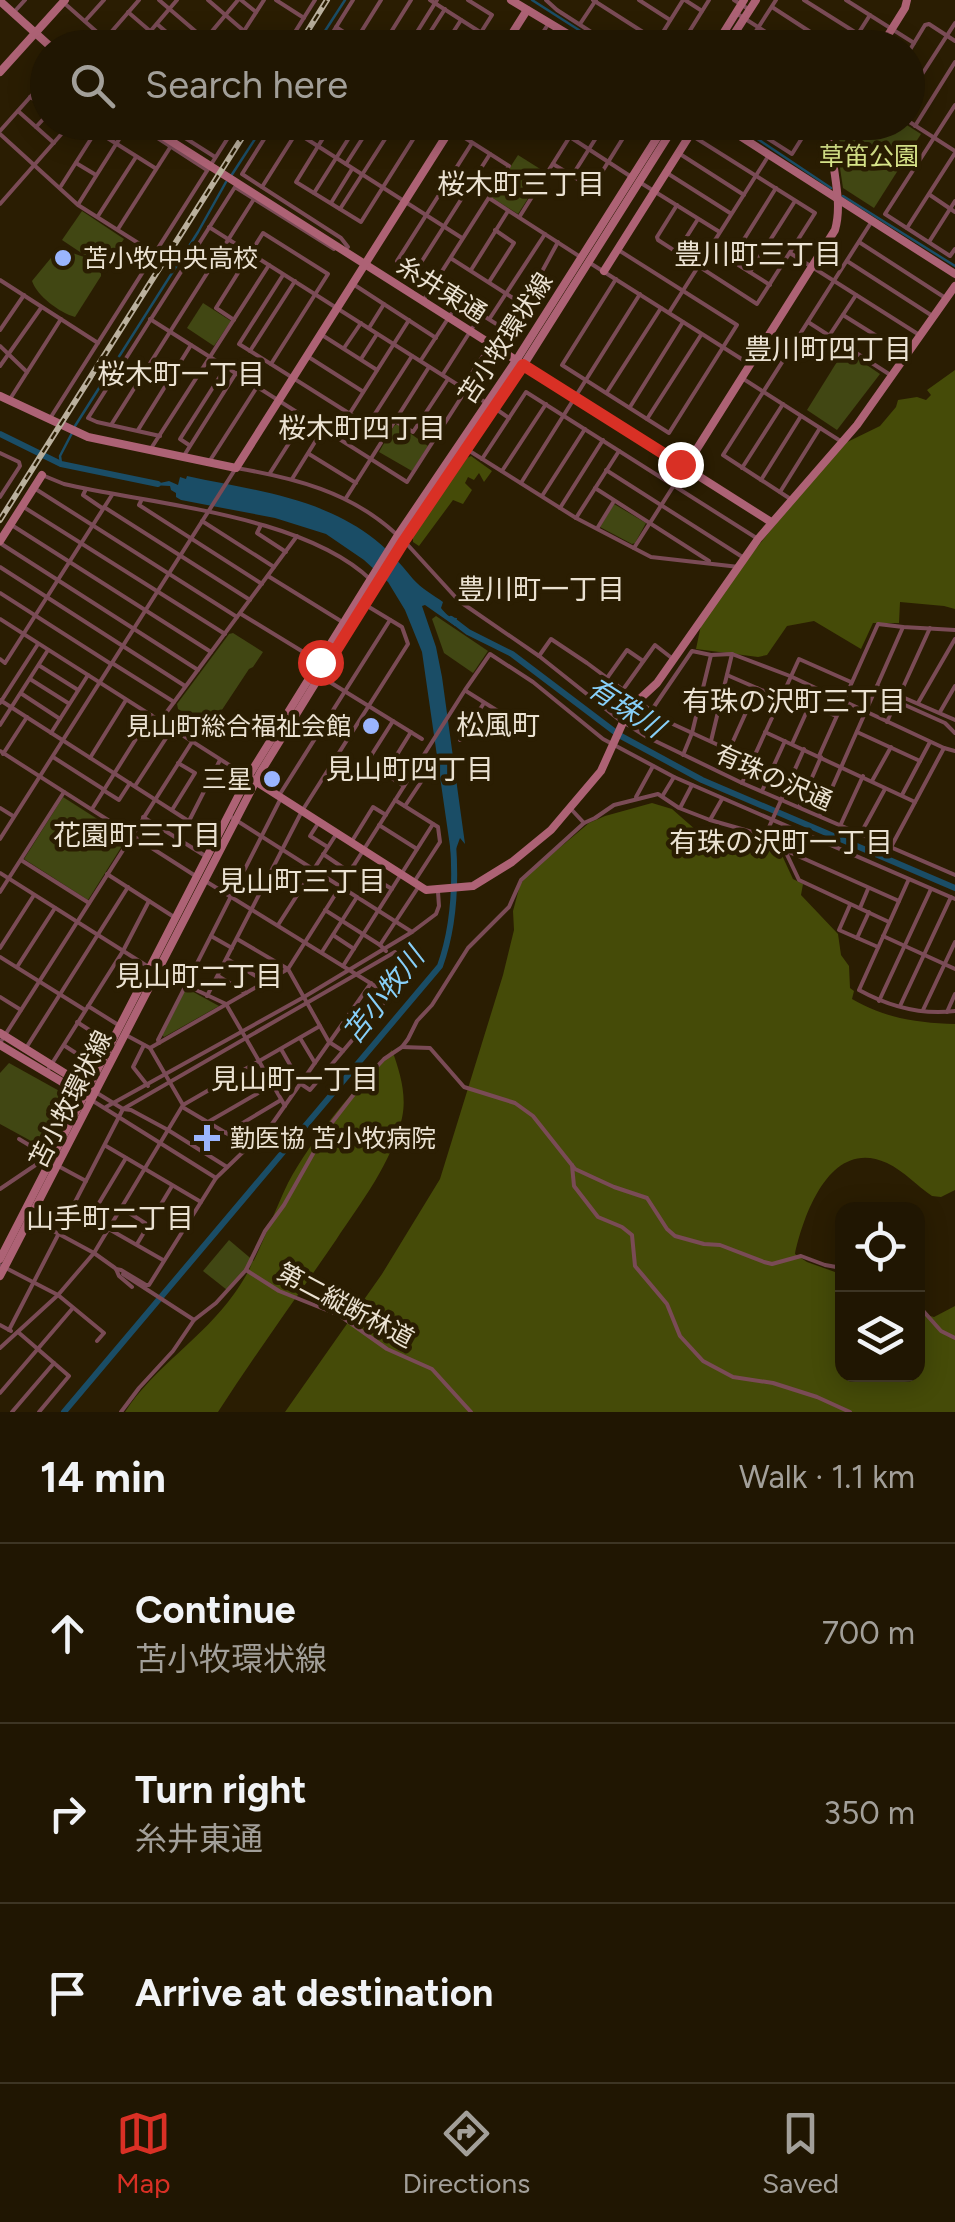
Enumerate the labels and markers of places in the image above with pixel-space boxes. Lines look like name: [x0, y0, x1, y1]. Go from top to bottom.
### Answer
place label: 苫小牧中央高校: [83, 243, 258, 273]
marker: 苫小牧中央高校: [52, 247, 74, 269]
place label: 見山町総合福祉会館: [126, 711, 351, 741]
marker: 見山町総合福祉会館: [360, 715, 382, 737]
place label: 三星: [202, 764, 252, 794]
marker: 三星: [261, 768, 283, 790]
place label: 勤医協 苫小牧病院: [230, 1123, 436, 1153]
marker: 勤医協 苫小牧病院: [194, 1125, 220, 1151]

